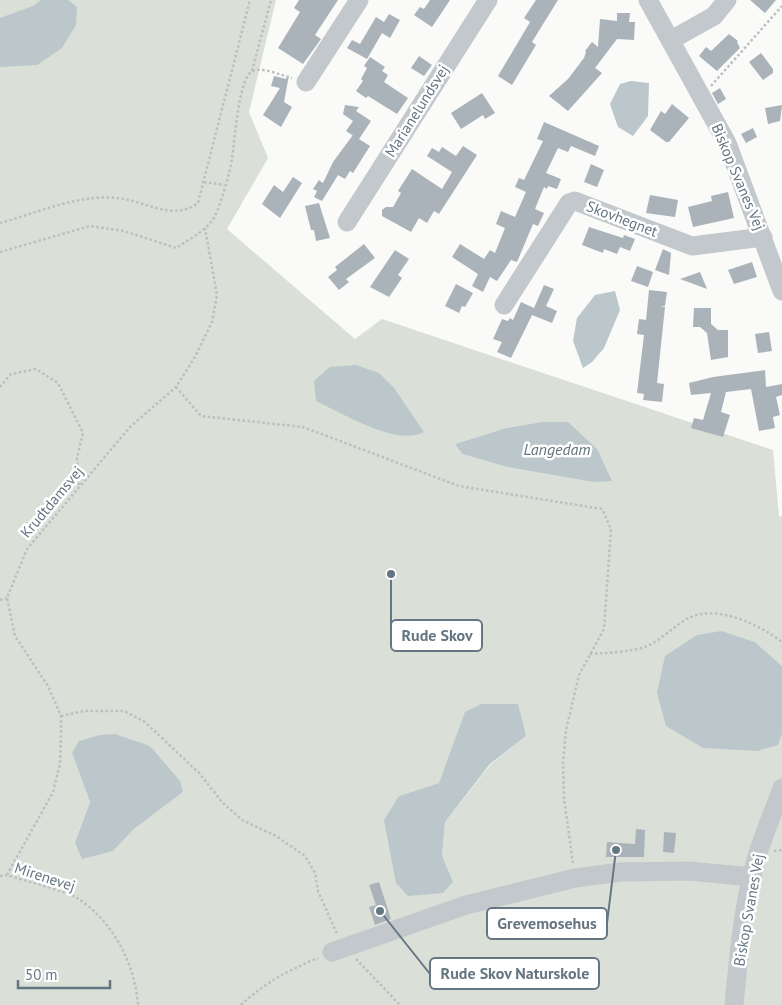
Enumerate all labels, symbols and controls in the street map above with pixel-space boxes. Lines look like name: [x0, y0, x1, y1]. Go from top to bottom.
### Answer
street label: Marianelundsvej: [381, 61, 453, 160]
street label: Biskop Svanes Vej: [707, 121, 769, 233]
street label: Skovhegnet: [584, 196, 660, 241]
water label: Langedam: [523, 439, 591, 459]
street label: Krudtdamsvej: [16, 462, 87, 541]
callout: Rude Skov: [391, 620, 482, 651]
text: Rude Skov: [401, 625, 473, 645]
street label: Biskop Svanes Vej: [729, 852, 768, 968]
street label: Mirenevej: [12, 858, 78, 895]
callout: Grevemosehus: [487, 908, 607, 939]
text: Grevemosehus: [497, 913, 597, 933]
scale bar: [18, 958, 110, 990]
callout: Rude Skov Naturskole: [430, 958, 599, 989]
text: Rude Skov Naturskole: [441, 963, 589, 983]
text: 50 m: [25, 965, 58, 984]

